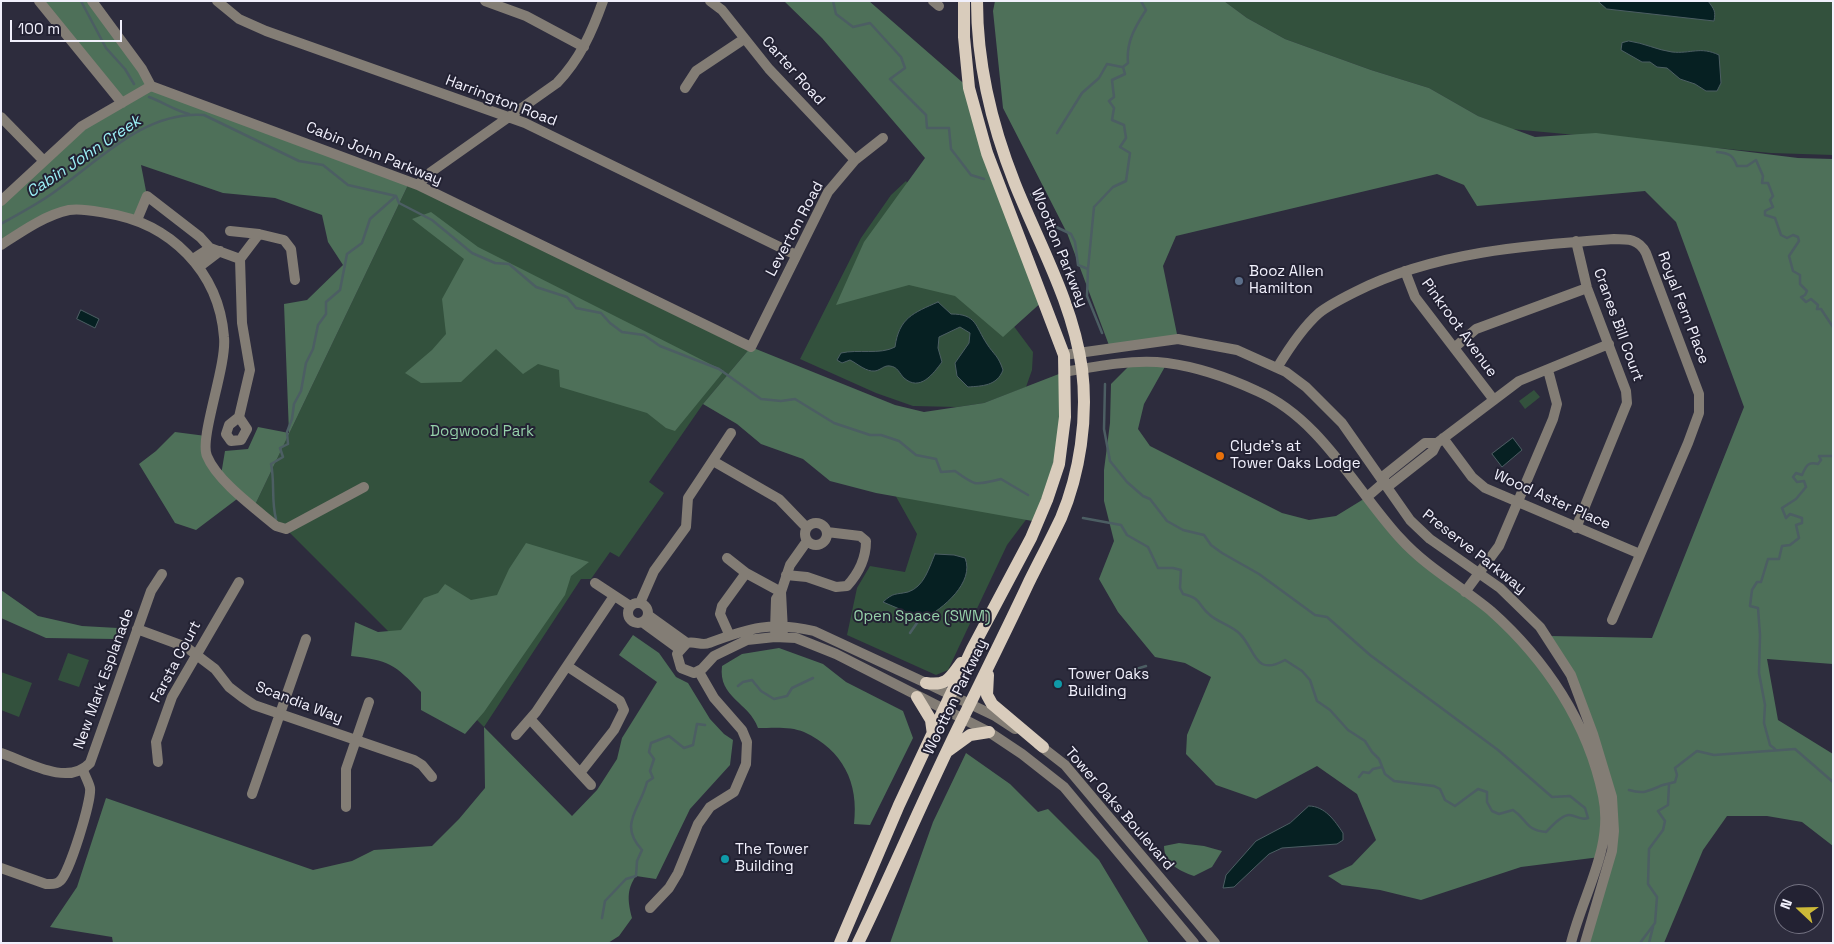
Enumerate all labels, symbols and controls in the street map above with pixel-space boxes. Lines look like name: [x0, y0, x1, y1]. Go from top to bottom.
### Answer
scale bar: [12, 10, 125, 42]
text: 100 m: [18, 19, 60, 38]
street label: Carter Road: [758, 33, 828, 109]
street label: Harrington Road: [443, 71, 559, 131]
water label: Cabin John Creek: [23, 112, 145, 202]
street label: Cabin John Parkway: [303, 118, 445, 190]
street label: Leverton Road: [762, 179, 828, 279]
street label: Wootton Parkway: [1027, 186, 1091, 310]
street label: Royal Fern Place: [1653, 249, 1713, 367]
place label: Booz Allen Hamilton: [1249, 263, 1324, 298]
street label: Cranes Bill Court: [1589, 266, 1647, 384]
marker: Booz Allen Hamilton: [1233, 275, 1245, 287]
street label: Pinkroot Avenue: [1417, 275, 1501, 381]
park label: Dogwood Park: [430, 423, 534, 441]
place label: Clyde's at Tower Oaks Lodge: [1230, 438, 1361, 473]
marker: Clyde's at Tower Oaks Lodge: [1214, 450, 1226, 462]
street label: Wood Aster Place: [1491, 466, 1613, 534]
street label: Preserve Parkway: [1418, 506, 1530, 598]
street label: New Mark Esplanade: [70, 606, 138, 752]
park label: Open Space (SWM): [853, 608, 991, 626]
street label: Farsta Court: [147, 618, 205, 706]
street label: Wootton Parkway: [920, 636, 992, 758]
place label: Tower Oaks Building: [1068, 666, 1149, 701]
street label: Scandia Way: [253, 678, 345, 728]
marker: Tower Oaks Building: [1052, 678, 1064, 690]
street label: Tower Oaks Boulevard: [1061, 744, 1177, 874]
place label: The Tower Building: [735, 841, 809, 876]
marker: The Tower Building: [719, 853, 731, 865]
north arrow: [1774, 884, 1824, 934]
text: N: [1776, 896, 1796, 912]

